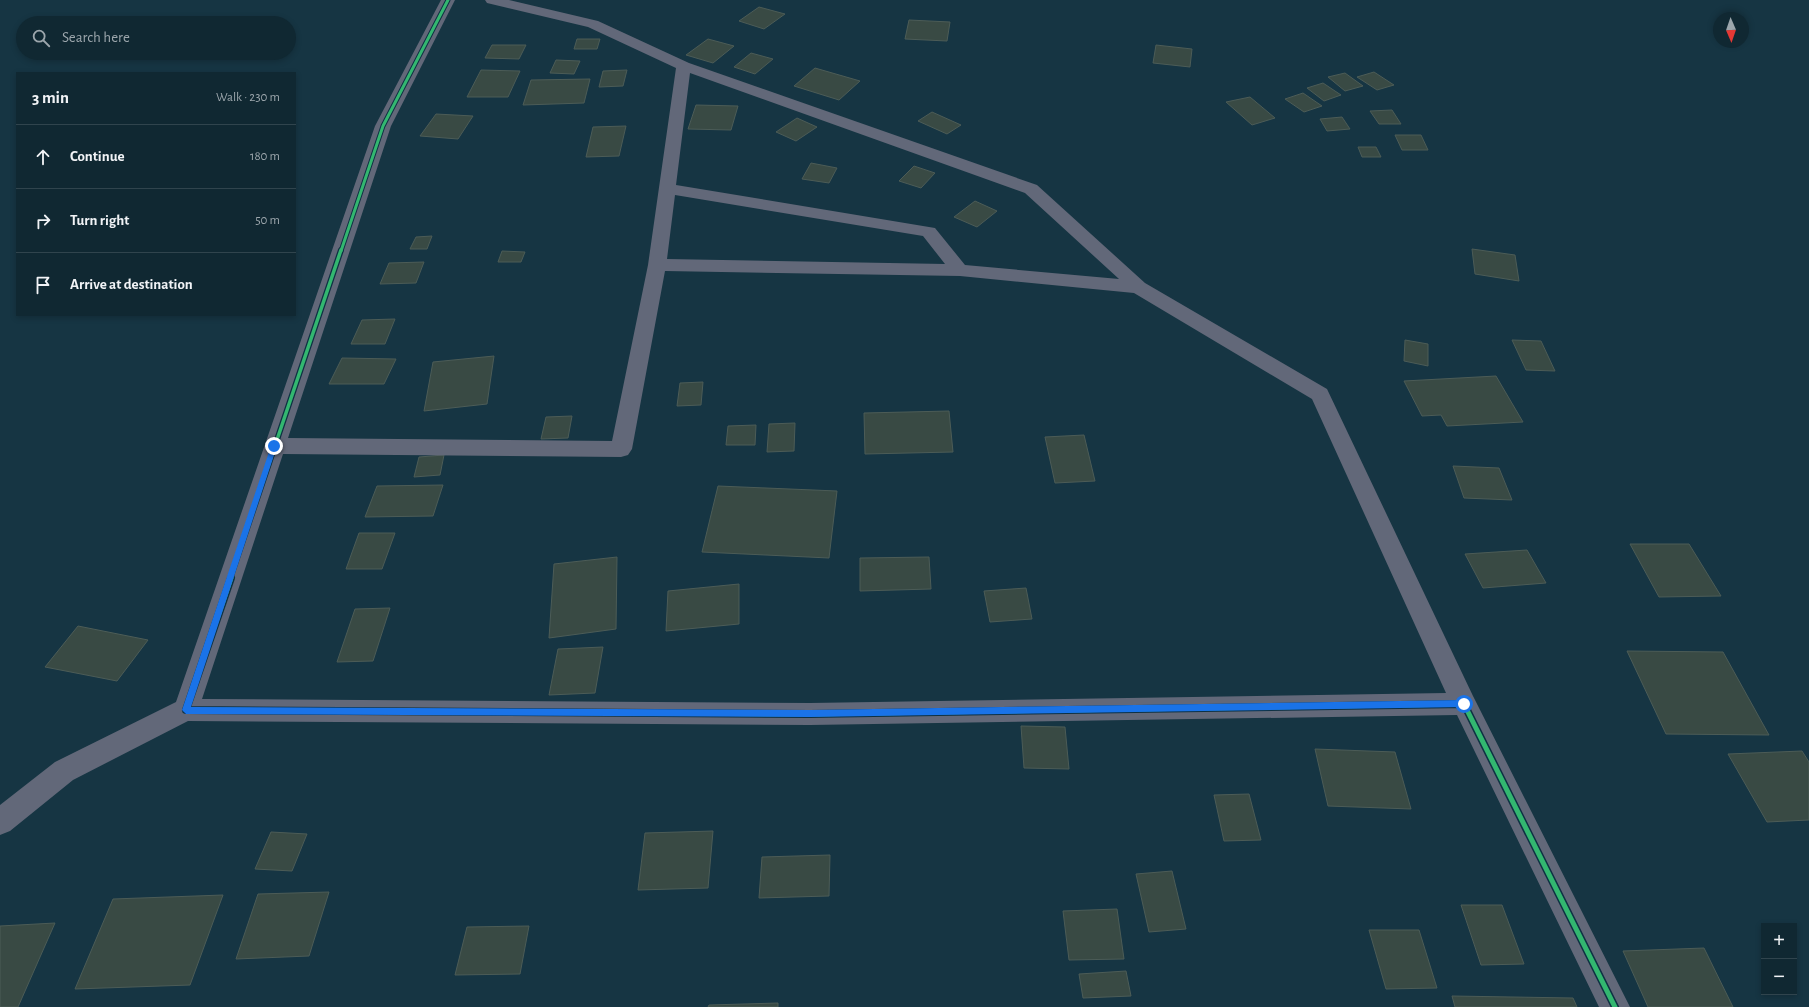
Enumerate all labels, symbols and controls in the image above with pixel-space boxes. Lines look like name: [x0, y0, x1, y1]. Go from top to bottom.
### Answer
north arrow: [1713, 12, 1749, 48]
search box: [16, 16, 296, 60]
icon: search: [30, 27, 52, 49]
text: Search here: [62, 30, 130, 45]
text: 3 min: [32, 89, 69, 106]
text: Walk · 230 m: [216, 91, 280, 104]
icon: ahead: [32, 146, 54, 168]
text: Continue: [70, 149, 125, 164]
text: 180 m: [250, 150, 280, 163]
icon: right: [32, 210, 54, 232]
text: Turn right: [70, 213, 129, 228]
text: 50 m: [255, 214, 280, 227]
icon: arrive: [32, 274, 54, 296]
text: Arrive at destination: [70, 277, 193, 292]
route end: [265, 437, 283, 455]
route start: [1455, 695, 1473, 713]
map controls: [1761, 923, 1797, 995]
button: +: [1761, 923, 1797, 959]
button: −: [1761, 959, 1797, 995]

